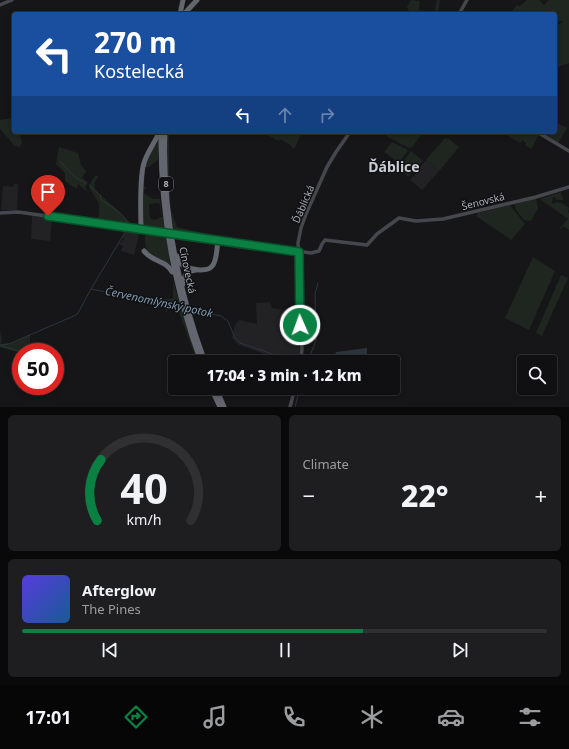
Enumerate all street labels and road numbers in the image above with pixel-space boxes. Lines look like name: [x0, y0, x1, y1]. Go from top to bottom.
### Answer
road number: 8: [159, 177, 173, 191]
street label: Ďáblická: [289, 183, 317, 225]
street label: Šenovská: [460, 189, 506, 213]
street label: Cínovecká: [176, 245, 200, 295]

